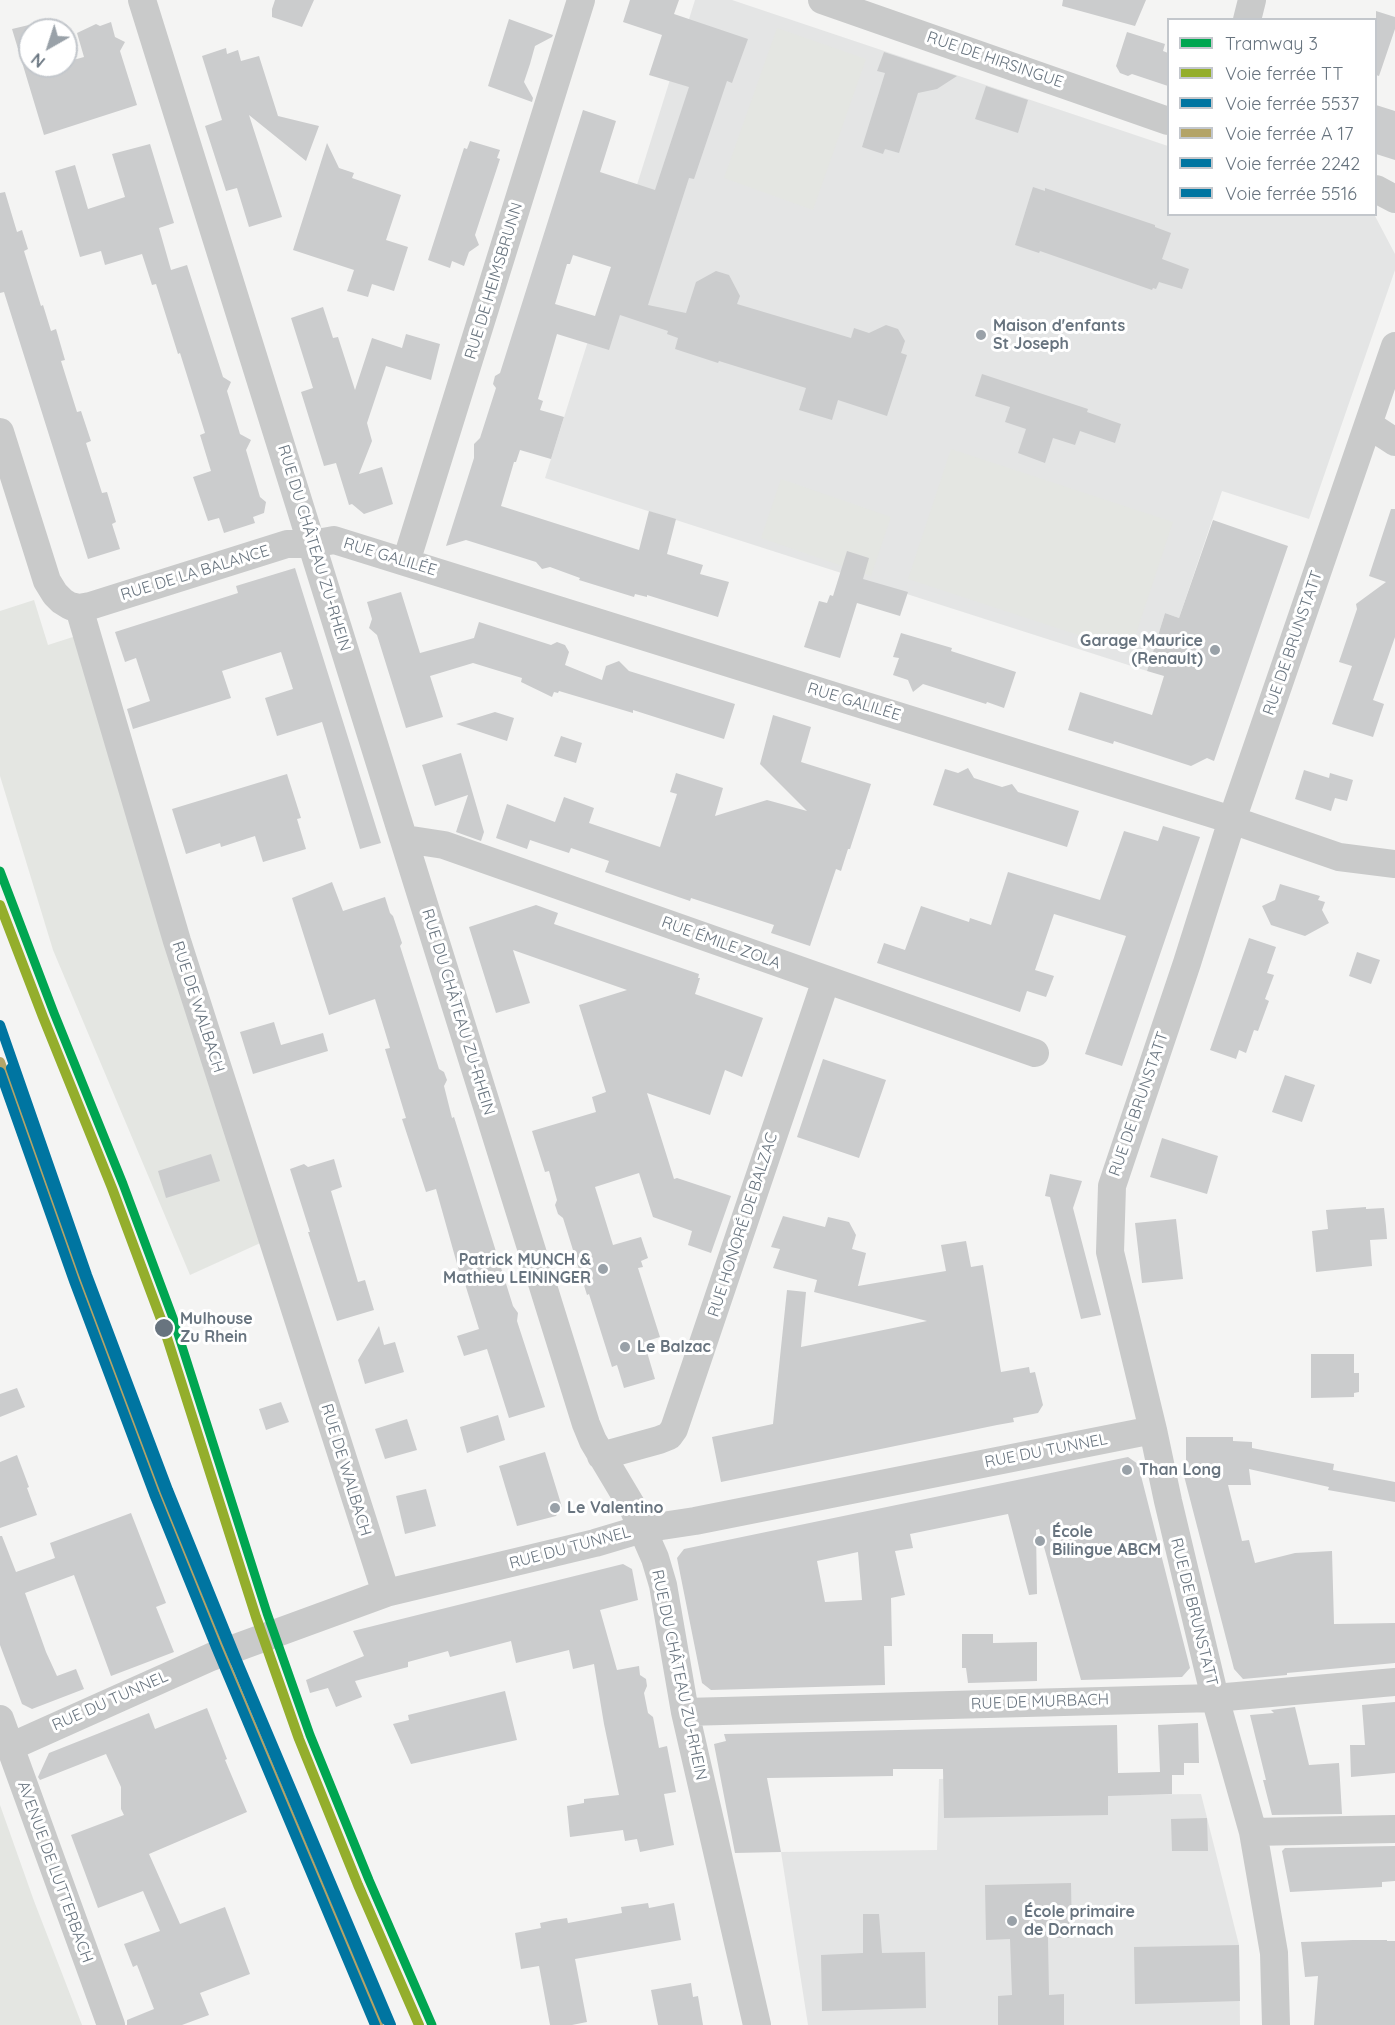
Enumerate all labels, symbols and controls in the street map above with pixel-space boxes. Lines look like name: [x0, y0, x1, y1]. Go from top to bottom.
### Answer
north arrow: [18, 18, 78, 78]
legend: [1167, 18, 1377, 216]
street label: RUE DE HIRSINGUE: [924, 28, 1066, 92]
text: Tramway 3: [1225, 32, 1318, 55]
text: N: [27, 49, 49, 72]
text: Voie ferrée TT: [1225, 62, 1343, 85]
text: Voie ferrée 5537: [1225, 92, 1359, 115]
text: Voie ferrée A 17: [1225, 122, 1354, 145]
text: Voie ferrée 2242: [1225, 152, 1360, 175]
text: Voie ferrée 5516: [1225, 182, 1357, 205]
street label: RUE DE HEIMSBRUNN: [461, 200, 527, 362]
place label: Maison d'enfants St Joseph: [993, 316, 1125, 354]
marker: Maison d'enfants St Joseph: [974, 328, 988, 342]
street label: RUE DU CHÂTEAU ZU-RHEIN: [273, 443, 355, 653]
street label: RUE GALILÉE: [341, 534, 439, 580]
street label: RUE DE LA BALANCE: [118, 541, 272, 605]
street label: RUE DE BRUNSTATT: [1259, 568, 1327, 718]
place label: Garage Maurice (Renault): [1080, 631, 1203, 669]
marker: Garage Maurice (Renault): [1208, 643, 1222, 657]
street label: RUE GALILÉE: [805, 679, 903, 725]
street label: RUE DU CHÂTEAU ZU-RHEIN: [417, 907, 499, 1117]
street label: RUE ÉMILE ZOLA: [659, 913, 783, 973]
street label: RUE DE WALBACH: [168, 939, 228, 1075]
street label: RUE DE BRUNSTATT: [1105, 1029, 1173, 1179]
street label: RUE HONORÉ DE BALZAC: [704, 1130, 782, 1320]
place label: Patrick MUNCH & Mathieu LEININGER: [443, 1250, 591, 1288]
marker: Patrick MUNCH & Mathieu LEININGER: [596, 1262, 610, 1276]
place label: Mulhouse Zu Rhein: [180, 1309, 253, 1347]
marker: Mulhouse Zu Rhein: [153, 1317, 175, 1339]
place label: Le Balzac: [637, 1337, 711, 1357]
marker: Le Balzac: [618, 1340, 632, 1354]
street label: RUE DE WALBACH: [317, 1402, 375, 1538]
street label: RUE DU TUNNEL: [983, 1430, 1109, 1472]
place label: Than Long: [1139, 1460, 1221, 1480]
marker: Than Long: [1120, 1463, 1134, 1477]
place label: Le Valentino: [567, 1498, 664, 1518]
marker: Le Valentino: [548, 1501, 562, 1515]
place label: École Bilingue ABCM: [1052, 1522, 1161, 1560]
street label: RUE DU TUNNEL: [507, 1523, 633, 1573]
marker: École Bilingue ABCM: [1033, 1534, 1047, 1548]
street label: RUE DE BRUNSTATT: [1166, 1536, 1222, 1688]
street label: RUE DU CHÂTEAU ZU-RHEIN: [647, 1568, 711, 1782]
street label: RUE DU TUNNEL: [49, 1667, 171, 1735]
street label: RUE DE MURBACH: [970, 1690, 1110, 1714]
street label: AVENUE DE LUTTERBACH: [13, 1779, 97, 1965]
place label: École primaire de Dornach: [1024, 1902, 1135, 1940]
marker: École primaire de Dornach: [1005, 1914, 1019, 1928]

